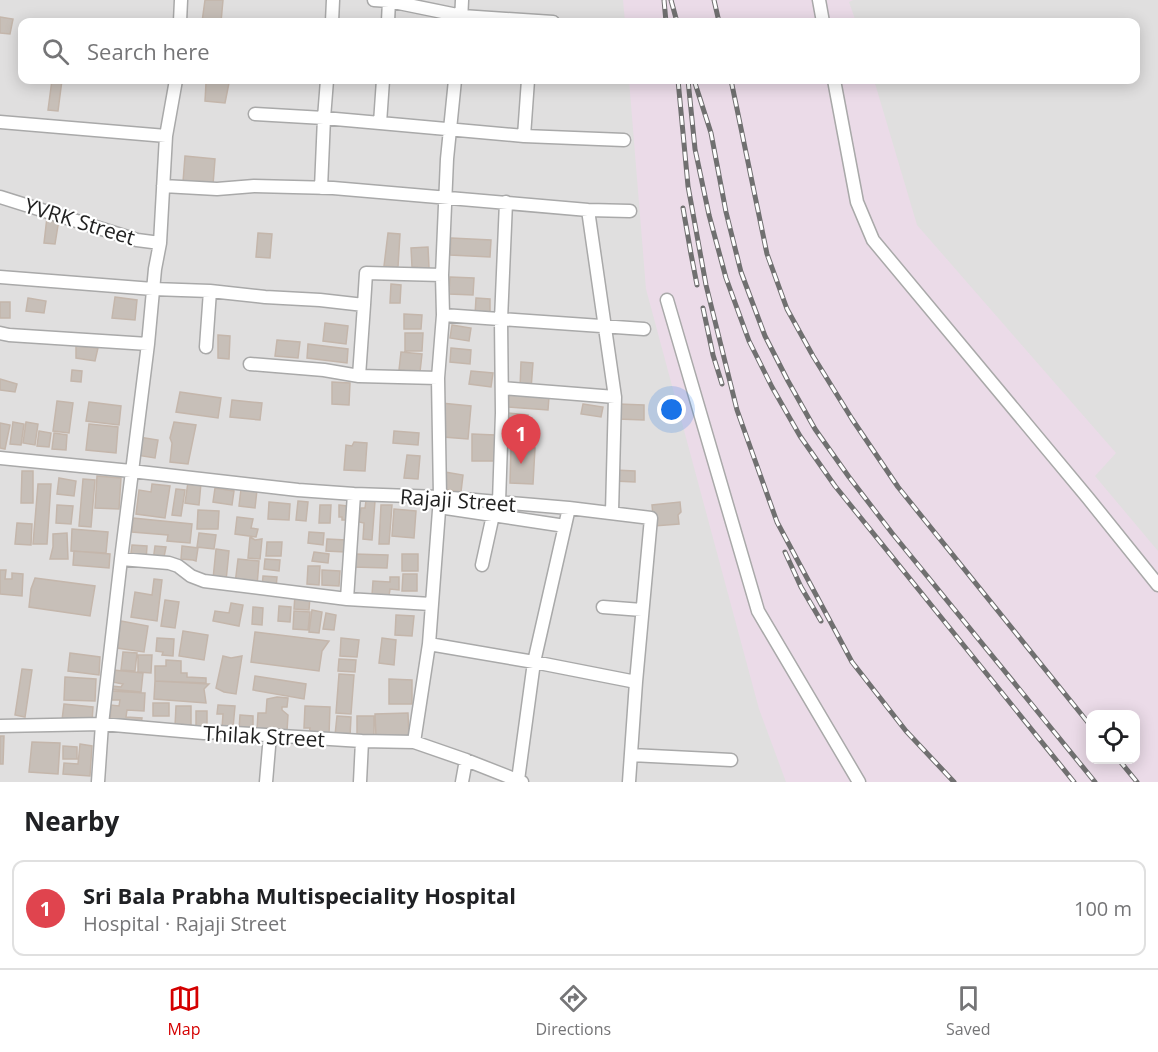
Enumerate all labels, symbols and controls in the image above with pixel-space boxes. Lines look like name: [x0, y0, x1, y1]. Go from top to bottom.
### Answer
search box: [18, 18, 1140, 84]
icon: search: [39, 35, 72, 68]
text: Search here: [87, 36, 210, 66]
street label: YVRK Street: [21, 191, 139, 251]
your location: [657, 395, 686, 424]
pin: 1: [502, 414, 540, 464]
street label: Rajaji Street: [399, 482, 517, 518]
map controls: [1086, 710, 1140, 764]
button: locate: [1086, 710, 1140, 764]
street label: Thilak Street: [202, 719, 326, 753]
text: Nearby: [24, 803, 119, 839]
text: Sri Bala Prabha Multispeciality Hospital: [83, 880, 516, 910]
text: 1: [40, 895, 51, 922]
text: 100 m: [1074, 895, 1132, 922]
text: Hospital · Rajaji Street: [83, 910, 286, 937]
tab: Map: [167, 982, 201, 1040]
tab: Directions: [535, 982, 611, 1040]
tab: Saved: [946, 982, 991, 1040]

